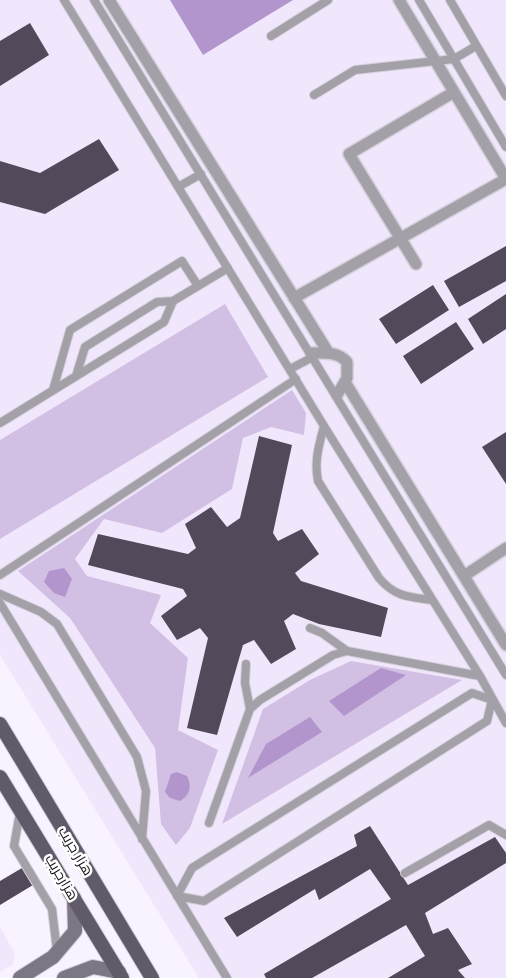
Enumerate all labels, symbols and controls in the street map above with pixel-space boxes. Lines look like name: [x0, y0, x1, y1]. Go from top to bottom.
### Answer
street label: هزار جریب: [54, 824, 97, 879]
street label: هزارجریب: [41, 851, 82, 903]

